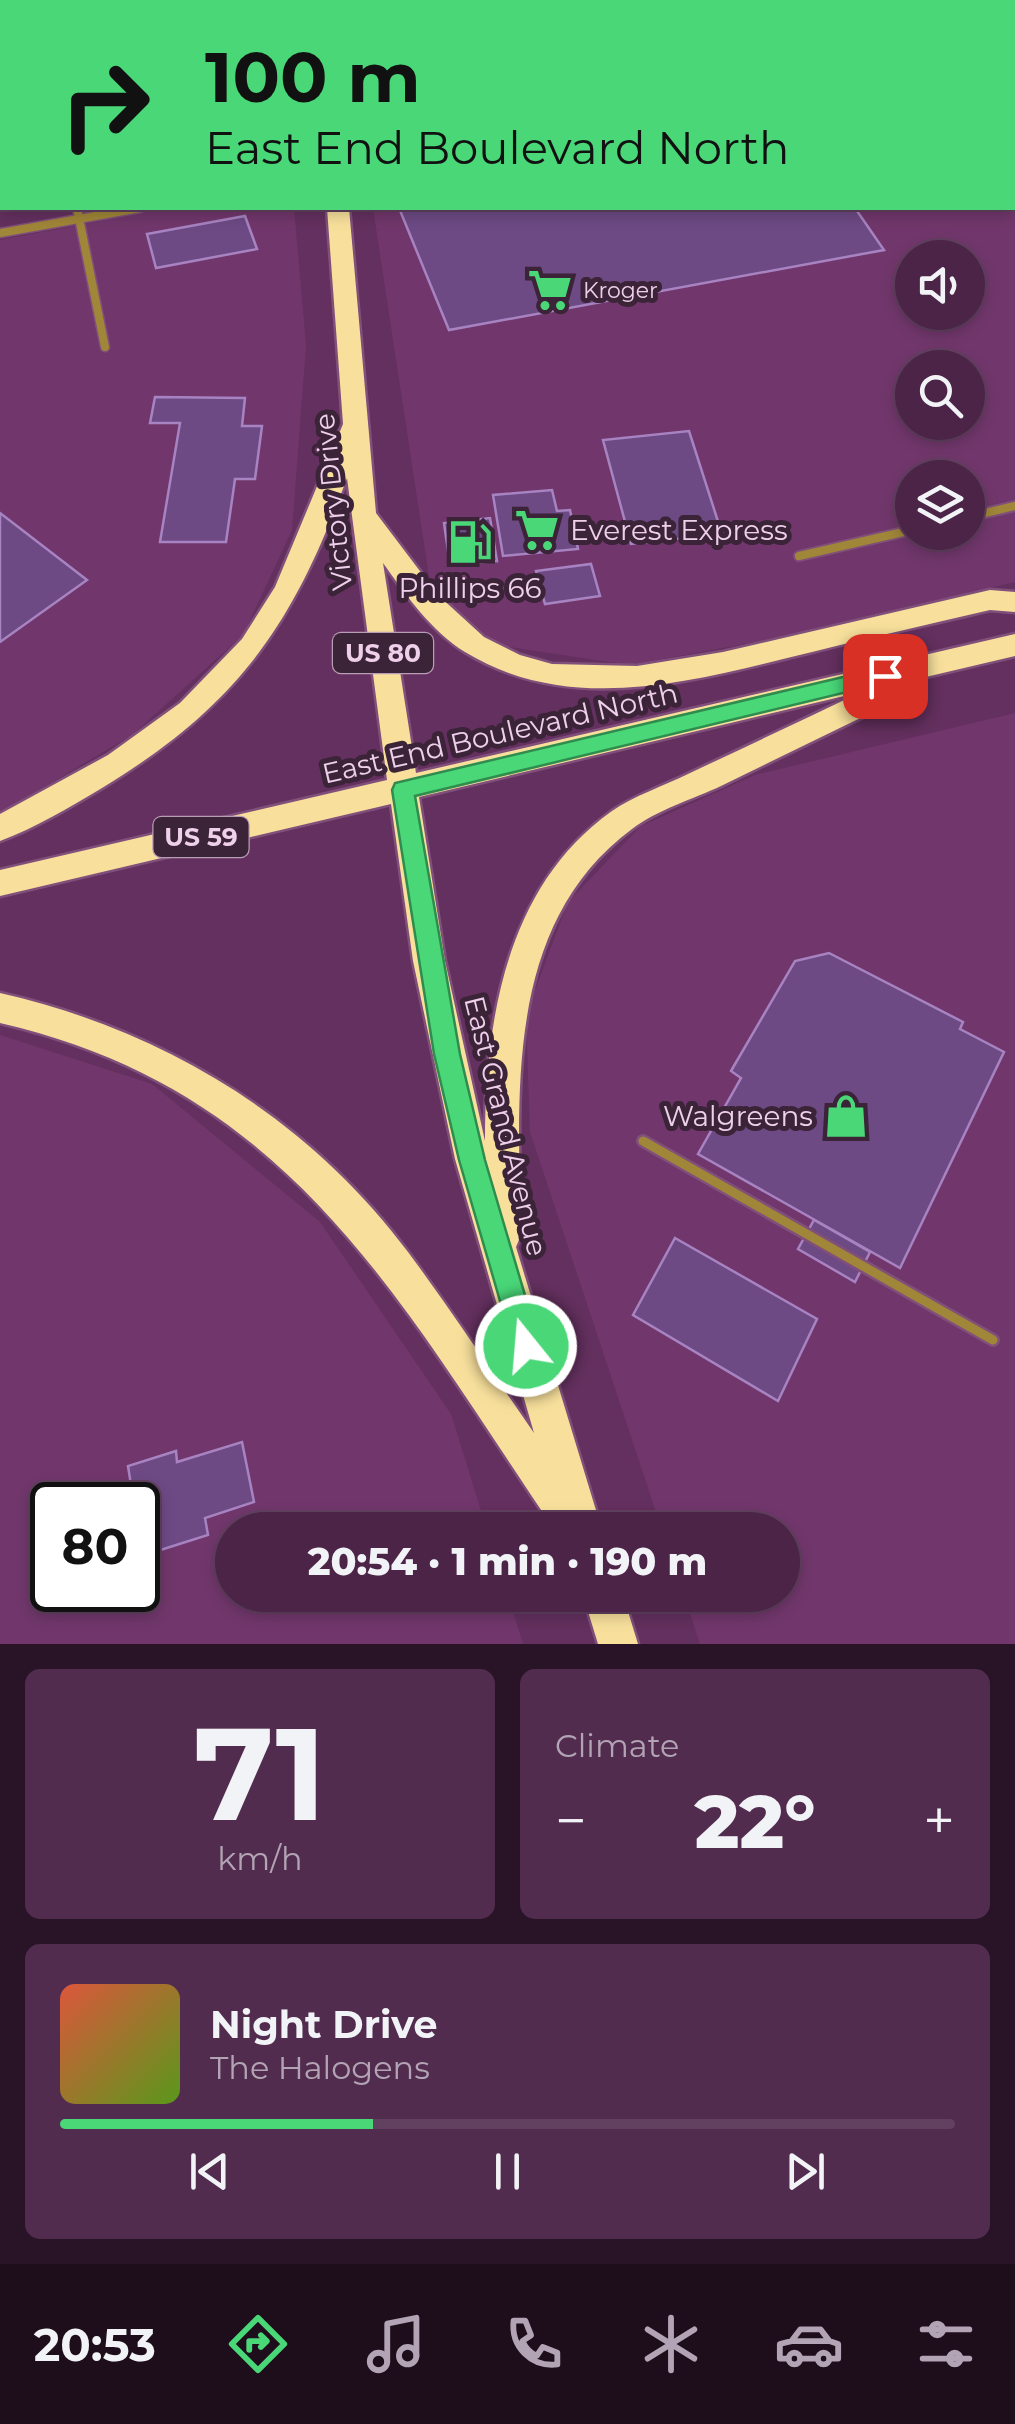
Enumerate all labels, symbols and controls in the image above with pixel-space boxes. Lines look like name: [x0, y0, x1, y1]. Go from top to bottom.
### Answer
text: 100 m: [205, 34, 421, 120]
icon: right: [40, 40, 170, 170]
text: East End Boulevard North: [205, 120, 789, 175]
map controls: [895, 240, 985, 550]
button: sound: [895, 240, 985, 330]
supermarket icon: Kroger: [526, 266, 574, 314]
place label: Kroger: [583, 277, 658, 304]
button: search: [895, 350, 985, 440]
street label: Victory Drive: [307, 412, 359, 592]
button: layers: [895, 460, 985, 550]
supermarket icon: Everest Express: [513, 506, 561, 554]
place label: Everest Express: [570, 513, 788, 547]
fuel station icon: Phillips 66: [446, 518, 494, 566]
place label: Phillips 66: [398, 571, 542, 605]
road number: US 80: [333, 633, 433, 673]
pin: [843, 634, 928, 719]
icon: arrive: [858, 649, 913, 704]
street label: East End Boulevard North: [319, 676, 681, 790]
road number: US 59: [154, 817, 248, 857]
street label: East Grand Avenue: [457, 993, 555, 1259]
shop icon: Walgreens: [822, 1092, 870, 1140]
place label: Walgreens: [663, 1099, 813, 1133]
position arrow: [474, 1294, 578, 1398]
speed limit sign: 80: [30, 1482, 160, 1612]
text: 20:54 · 1 min · 190 m: [308, 1538, 707, 1585]
text: 71: [194, 1694, 326, 1853]
text: Climate: [555, 1726, 679, 1765]
text: 22°: [694, 1775, 816, 1867]
text: −: [555, 1787, 587, 1854]
text: +: [923, 1787, 955, 1854]
text: km/h: [217, 1839, 303, 1878]
text: Night Drive: [210, 2001, 437, 2048]
text: The Halogens: [210, 2048, 430, 2087]
icon: previous: [182, 2144, 237, 2199]
icon: pause: [480, 2144, 535, 2199]
icon: next: [778, 2144, 833, 2199]
icon: directions: [223, 2309, 293, 2379]
icon: music: [361, 2309, 431, 2379]
icon: phone: [499, 2309, 569, 2379]
icon: climate: [636, 2309, 706, 2379]
icon: car: [774, 2309, 844, 2379]
icon: filters: [911, 2309, 981, 2379]
text: 20:53: [34, 2317, 156, 2372]

